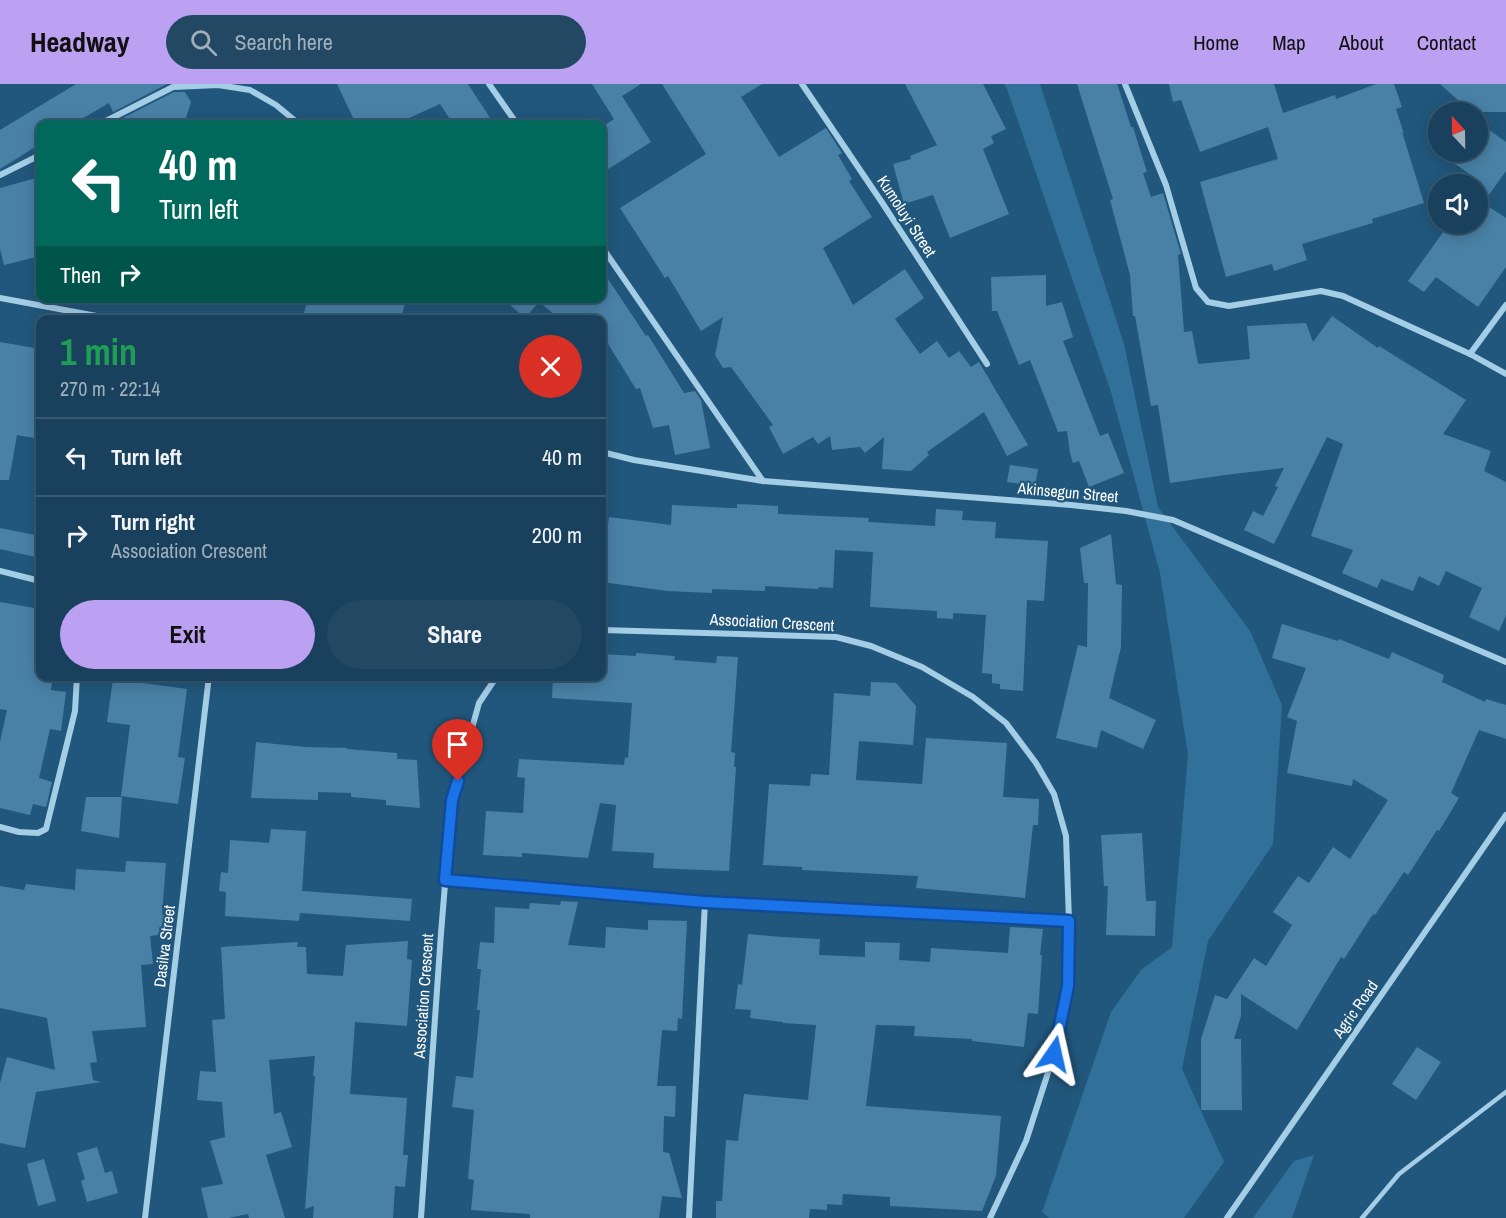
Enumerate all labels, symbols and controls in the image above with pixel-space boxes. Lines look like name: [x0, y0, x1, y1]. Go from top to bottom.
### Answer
search box: [166, 15, 586, 69]
text: Headway: [30, 23, 130, 61]
icon: search: [187, 26, 220, 59]
text: Search here: [235, 27, 333, 57]
text: Home: [1193, 28, 1239, 57]
text: Map: [1272, 28, 1306, 57]
text: About: [1339, 28, 1384, 57]
text: Contact: [1417, 28, 1476, 57]
north arrow: [1428, 102, 1488, 162]
map controls: [1428, 102, 1488, 234]
text: 40 m: [159, 137, 238, 193]
icon: left: [60, 144, 138, 222]
street label: Kumoluyi Street: [872, 171, 942, 261]
button: sound: [1428, 174, 1488, 234]
text: Turn left: [159, 191, 238, 227]
icon: right: [113, 258, 146, 291]
text: Then: [60, 260, 101, 290]
text: 1 min: [60, 328, 137, 376]
button: close: [519, 335, 582, 398]
text: 270 m · 22:14: [60, 375, 160, 402]
icon: left: [60, 441, 93, 474]
text: Turn left: [111, 442, 182, 472]
text: 40 m: [542, 442, 582, 472]
street label: Akinsegun Street: [1016, 477, 1119, 507]
text: Turn right: [111, 507, 195, 537]
icon: right: [60, 519, 93, 552]
text: 200 m: [532, 520, 582, 550]
text: Association Crescent: [111, 537, 267, 564]
button: Exit: [60, 600, 315, 669]
button: Share: [327, 600, 582, 669]
street label: Association Crescent: [708, 608, 835, 636]
pin: [432, 719, 483, 781]
icon: arrive: [441, 728, 474, 761]
street label: Dasilva Street: [148, 903, 180, 988]
street label: Association Crescent: [408, 933, 438, 1060]
street label: Agric Road: [1327, 976, 1383, 1043]
position arrow: [1022, 1022, 1086, 1086]

